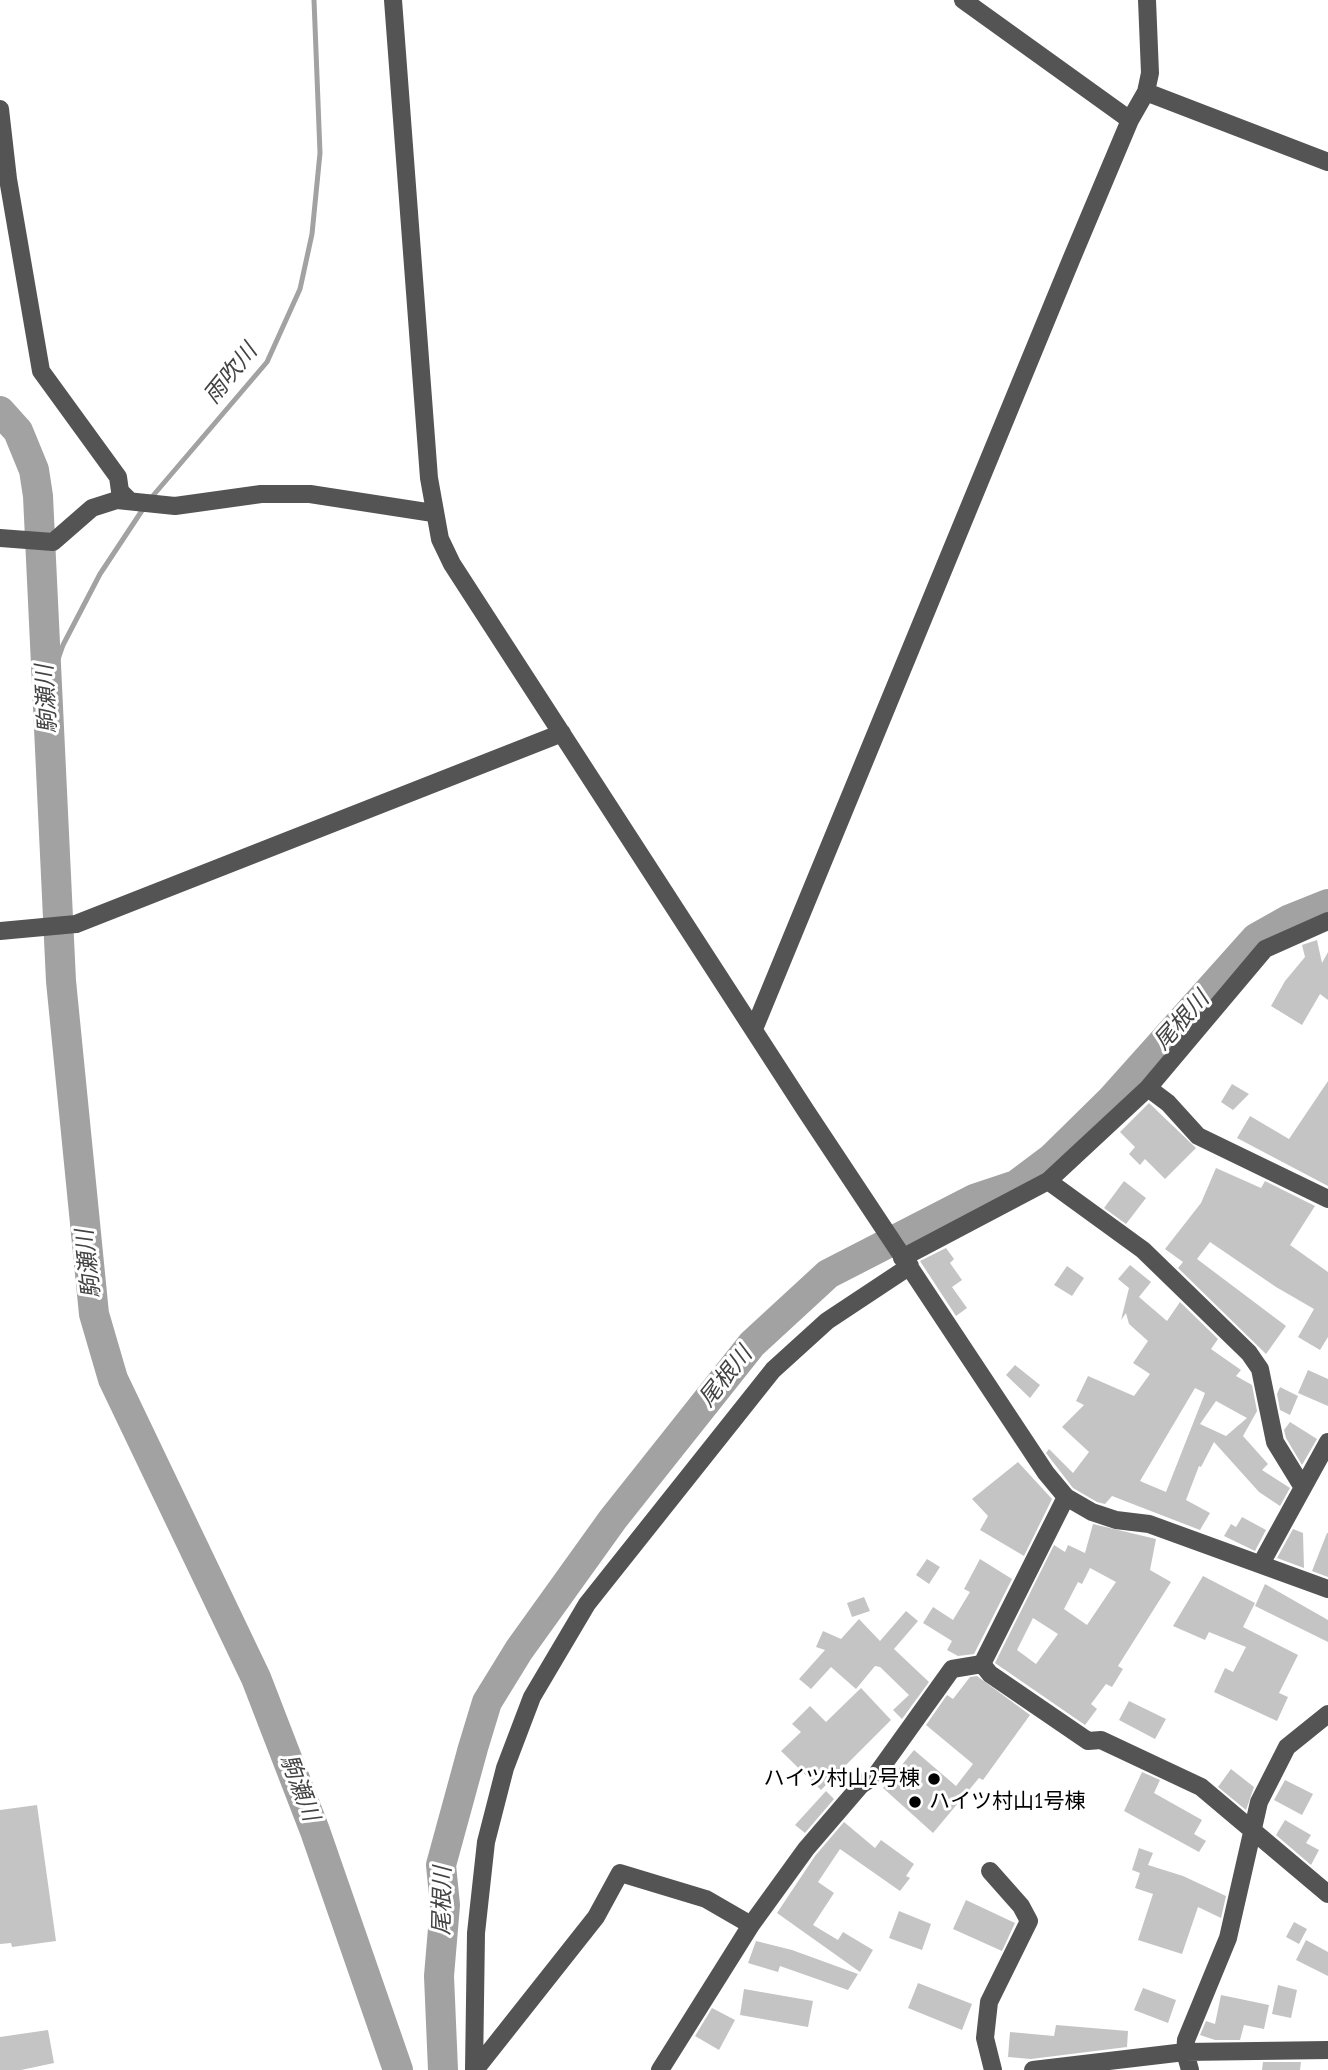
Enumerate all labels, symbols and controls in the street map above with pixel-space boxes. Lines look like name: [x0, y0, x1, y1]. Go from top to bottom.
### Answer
water label: 雨吹川: [199, 339, 263, 409]
water label: 駒瀬川: [31, 664, 63, 734]
water label: 尾根川: [1149, 986, 1215, 1056]
water label: 駒瀬川: [72, 1228, 106, 1300]
water label: 尾根川: [694, 1342, 758, 1412]
water label: 駒瀬川: [274, 1751, 324, 1825]
place label: ハイツ村山2号棟: [764, 1766, 920, 1792]
marker: ハイツ村山2号棟: [926, 1771, 942, 1787]
place label: ハイツ村山1号棟: [929, 1789, 1085, 1815]
marker: ハイツ村山1号棟: [907, 1794, 923, 1810]
water label: 尾根川: [429, 1866, 457, 1936]

